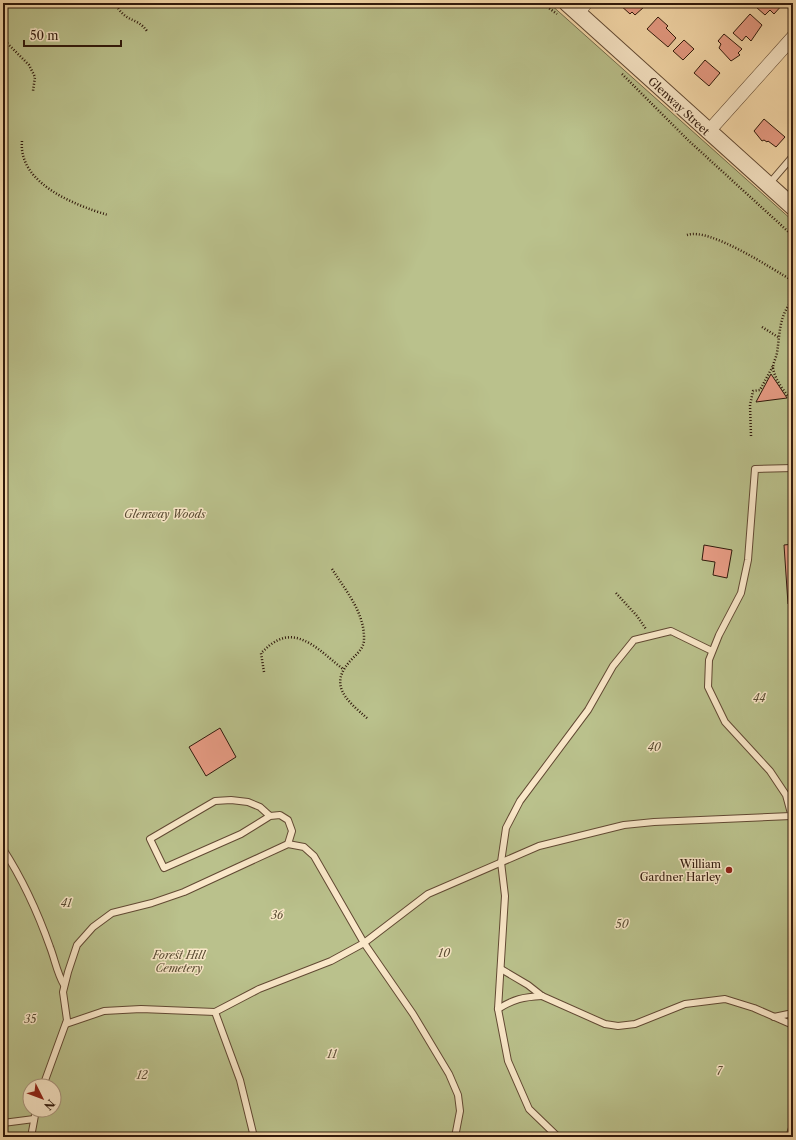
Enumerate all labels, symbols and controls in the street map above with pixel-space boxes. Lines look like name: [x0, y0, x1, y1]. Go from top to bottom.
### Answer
scale bar: [24, 22, 121, 48]
text: 50 m: [30, 28, 59, 43]
street label: Glenway Street: [645, 74, 713, 138]
park label: Glenway Woods: [124, 507, 206, 521]
park label: 44: [753, 691, 766, 705]
park label: 40: [647, 740, 662, 754]
place label: William Gardner Harley: [640, 857, 722, 884]
marker: William Gardner Harley: [724, 865, 734, 875]
park label: 41: [60, 896, 73, 910]
park label: 36: [271, 908, 284, 922]
park label: 50: [616, 917, 630, 931]
park label: 10: [437, 946, 451, 960]
park label: Forest Hill Cemetery: [152, 948, 207, 975]
park label: 35: [24, 1012, 37, 1026]
park label: 11: [326, 1047, 338, 1061]
park label: 7: [716, 1064, 723, 1078]
park label: 12: [135, 1068, 148, 1082]
north arrow: [22, 1078, 62, 1118]
text: N: [41, 1096, 58, 1113]

